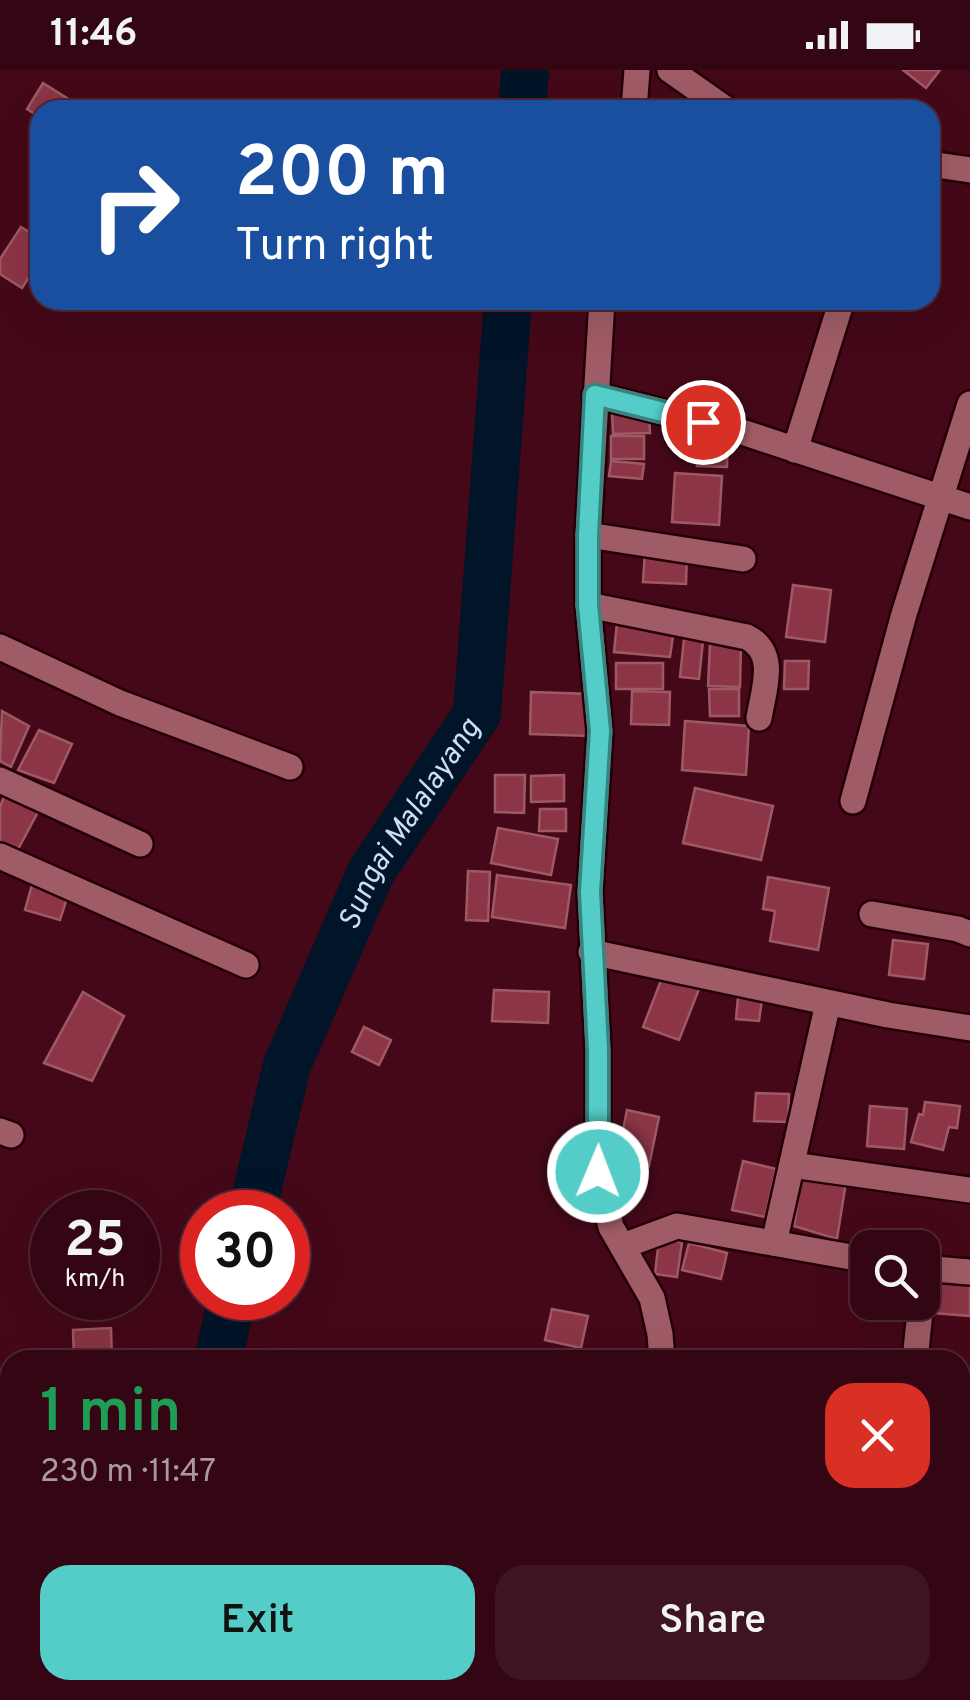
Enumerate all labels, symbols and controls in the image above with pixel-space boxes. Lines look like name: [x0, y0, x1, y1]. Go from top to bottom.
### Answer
text: 11:46: [50, 11, 137, 60]
text: 200 m: [235, 132, 449, 221]
icon: right: [70, 140, 200, 270]
text: Turn right: [235, 219, 434, 276]
pin: [661, 380, 746, 465]
icon: arrive: [676, 395, 731, 450]
water label: Sungai Malalayang: [332, 712, 490, 936]
position arrow: [546, 1120, 650, 1224]
speed limit sign: 30: [180, 1190, 310, 1320]
text: 25: [64, 1211, 126, 1274]
map controls: [850, 1230, 940, 1320]
button: search: [850, 1230, 940, 1320]
text: km/h: [65, 1264, 125, 1296]
text: 1 min: [40, 1377, 181, 1453]
button: close: [825, 1383, 930, 1488]
text: 230 m · 11:47: [40, 1453, 216, 1493]
button: Exit: [40, 1565, 475, 1680]
button: Share: [495, 1565, 930, 1680]

